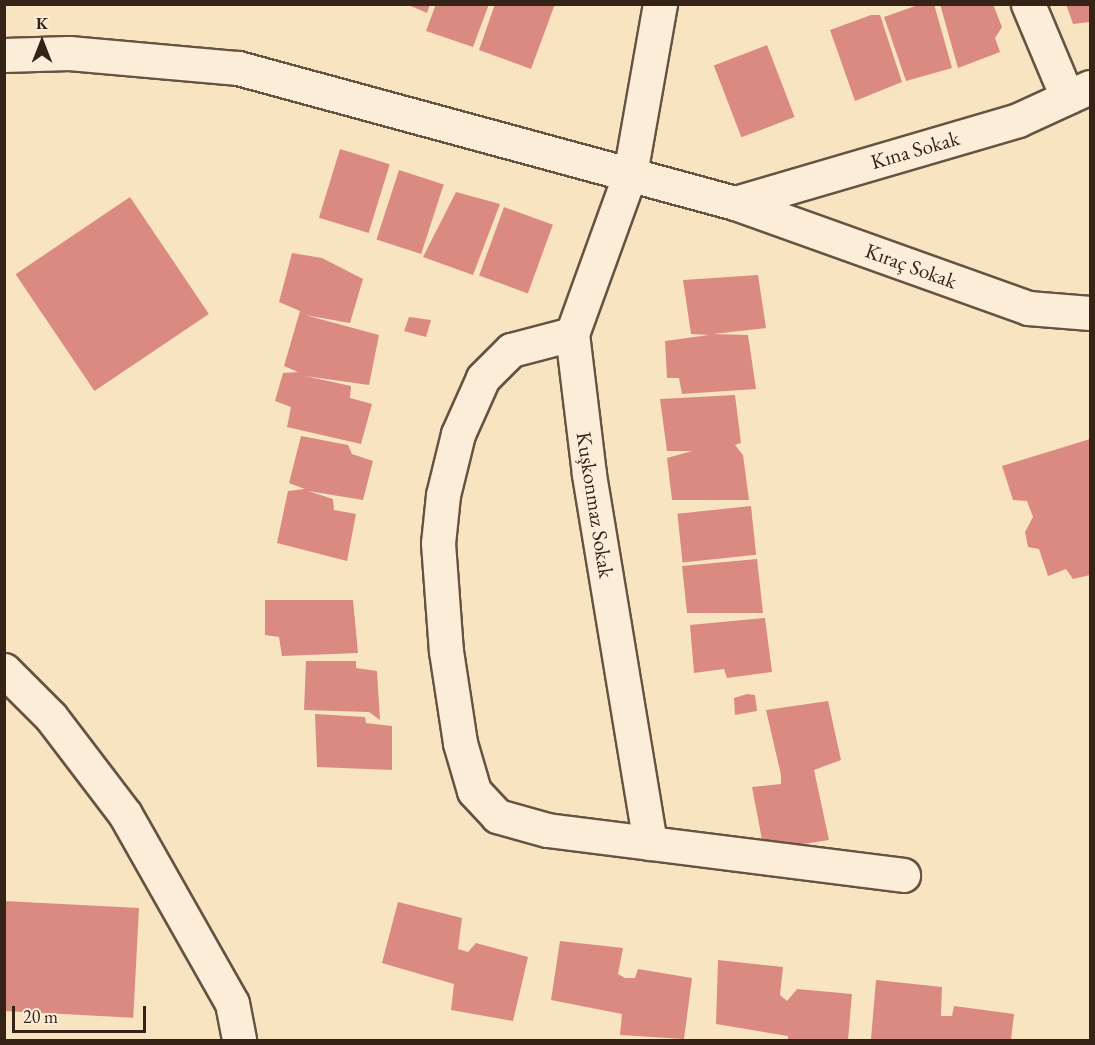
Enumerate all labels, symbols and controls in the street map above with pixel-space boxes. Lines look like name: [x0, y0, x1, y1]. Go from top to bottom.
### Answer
north arrow: [12, 12, 72, 72]
text: K: [36, 13, 48, 34]
street label: Kına Sokak: [868, 125, 962, 175]
street label: Kıraç Sokak: [862, 238, 960, 294]
street label: Kuşkonmaz Sokak: [571, 430, 619, 580]
scale bar: [15, 994, 148, 1032]
text: 20 m: [23, 1005, 58, 1028]

